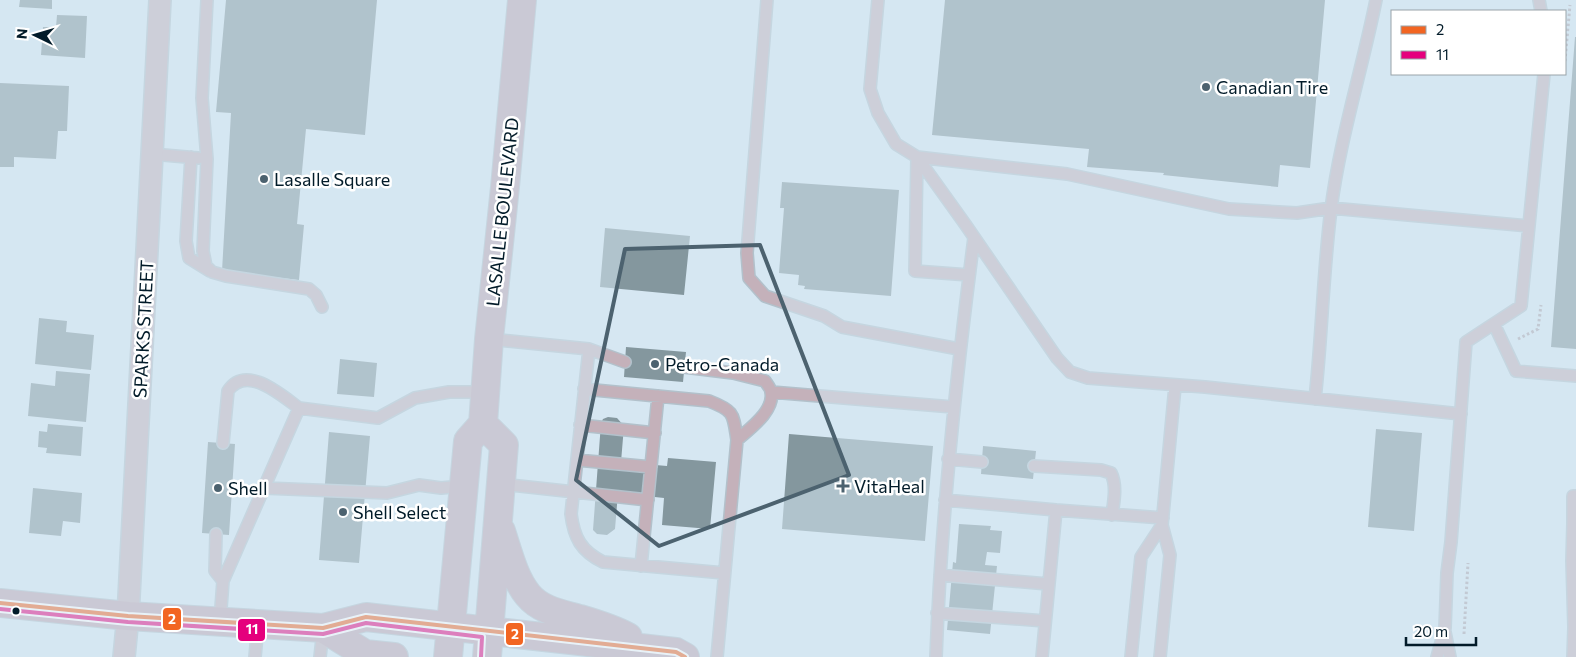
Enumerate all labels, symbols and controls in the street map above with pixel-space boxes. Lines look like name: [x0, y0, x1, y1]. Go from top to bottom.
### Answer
north arrow: [10, 10, 60, 60]
legend: [1391, 10, 1566, 75]
text: 2: [1436, 20, 1444, 38]
text: N: [13, 28, 30, 40]
text: 11: [1436, 45, 1449, 63]
place label: Canadian Tire: [1216, 76, 1328, 98]
marker: Canadian Tire: [1200, 81, 1212, 93]
street label: LASALLE BOULEVARD: [481, 117, 523, 307]
place label: Lasalle Square: [274, 168, 390, 190]
marker: Lasalle Square: [258, 173, 270, 185]
street label: SPARKS STREET: [128, 259, 158, 399]
place label: Petro-Canada: [665, 353, 779, 375]
marker: Petro-Canada: [649, 358, 661, 370]
place label: VitaHeal: [854, 475, 925, 497]
place label: Shell: [228, 477, 268, 499]
marker: VitaHeal: [836, 479, 850, 493]
marker: Shell: [212, 482, 224, 494]
place label: Shell Select: [353, 501, 446, 523]
marker: Shell Select: [337, 506, 349, 518]
unlabelled marker: [11, 606, 21, 616]
line badge: 2: [162, 607, 182, 631]
text: 2: [168, 610, 176, 627]
scale bar: [1406, 614, 1476, 646]
line badge: 11: [237, 618, 266, 642]
text: 11: [246, 620, 258, 637]
line badge: 2: [505, 622, 524, 646]
text: 20 m: [1414, 622, 1448, 640]
text: 2: [511, 625, 519, 642]

